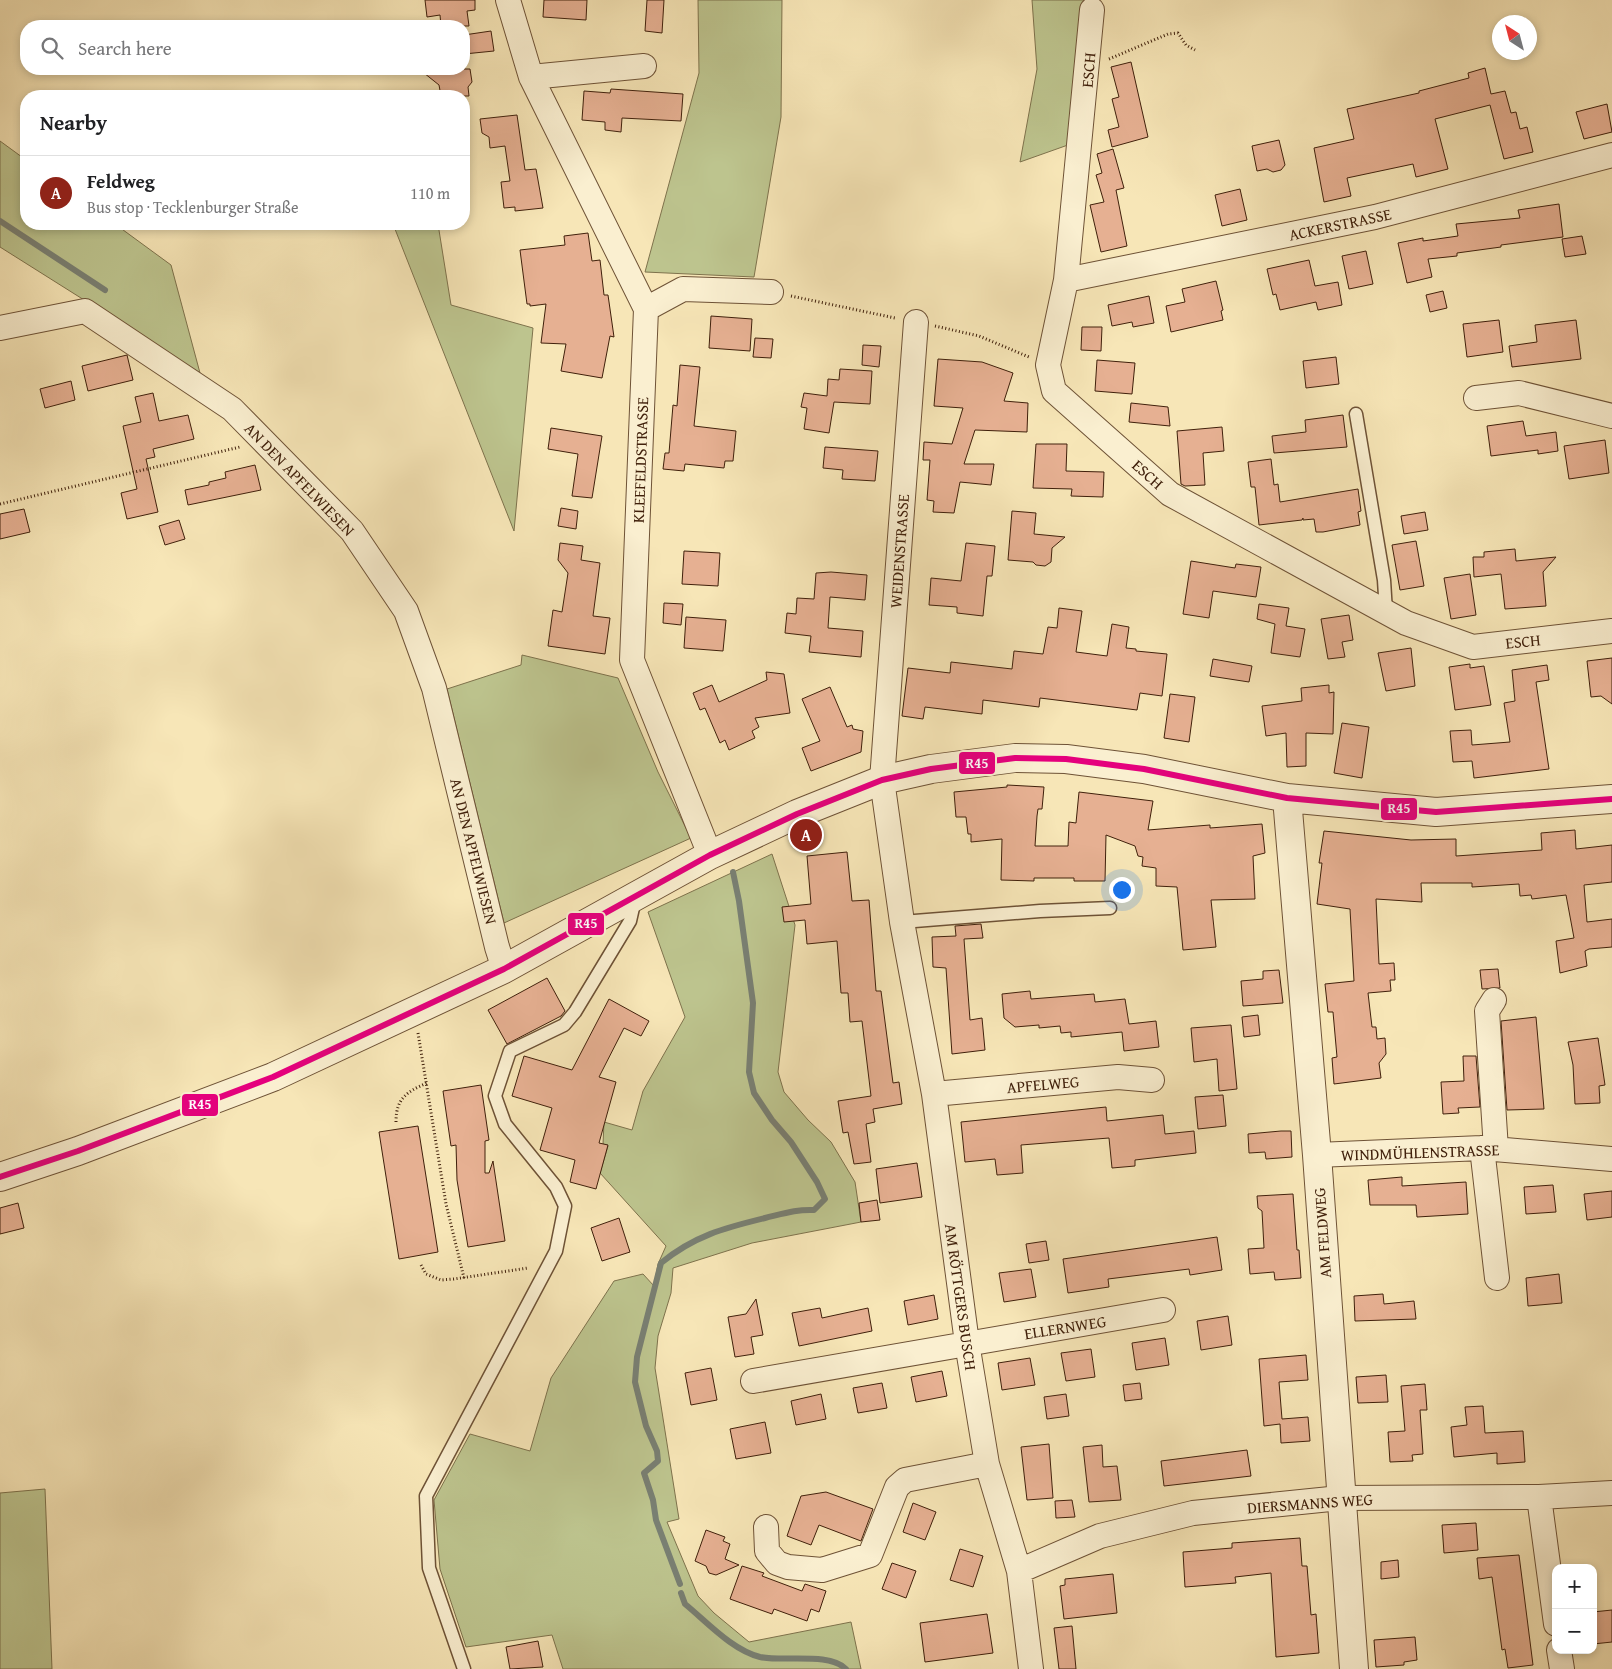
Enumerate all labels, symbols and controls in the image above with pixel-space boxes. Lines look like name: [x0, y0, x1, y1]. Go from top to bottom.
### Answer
north arrow: [1492, 15, 1537, 60]
search box: [20, 20, 470, 75]
icon: search: [38, 34, 66, 62]
text: Search here: [78, 34, 172, 62]
street label: ESCH: [1075, 51, 1102, 89]
text: Nearby: [40, 107, 107, 138]
text: Feldweg: [87, 167, 155, 195]
text: A: [51, 181, 61, 205]
text: 110 m: [410, 181, 450, 205]
text: Bus stop · Tecklenburger Straße: [87, 195, 298, 219]
street label: ACKERSTRASSE: [1286, 201, 1394, 247]
street label: KLEEFELDSTRASSE: [626, 396, 654, 524]
street label: AN DEN APFELWIESEN: [239, 417, 361, 542]
street label: ESCH: [1127, 453, 1169, 495]
street label: WEIDENSTRASSE: [883, 493, 915, 609]
street label: ESCH: [1504, 627, 1542, 655]
line badge: R45: [958, 751, 996, 775]
text: R45: [965, 753, 989, 773]
street label: AN DEN APFELWIESEN: [444, 775, 504, 927]
line badge: R45: [1380, 797, 1418, 821]
text: R45: [1387, 798, 1411, 818]
pin: A: [790, 816, 822, 854]
your location: [1109, 877, 1135, 903]
line badge: R45: [567, 912, 605, 936]
text: R45: [574, 913, 598, 933]
street label: APFELWEG: [1006, 1069, 1081, 1099]
line badge: R45: [181, 1093, 219, 1117]
text: R45: [188, 1094, 212, 1114]
street label: WINDMÜHLENSTRASSE: [1340, 1137, 1500, 1167]
street label: AM FELDWEG: [1307, 1186, 1337, 1279]
street label: AM RÖTTGERS BUSCH: [939, 1222, 983, 1372]
street label: ELLERNWEG: [1022, 1309, 1108, 1345]
street label: DIERSMANNS WEG: [1246, 1487, 1374, 1519]
map controls: [1552, 1564, 1597, 1654]
button: +: [1552, 1564, 1597, 1609]
button: −: [1552, 1609, 1597, 1654]

